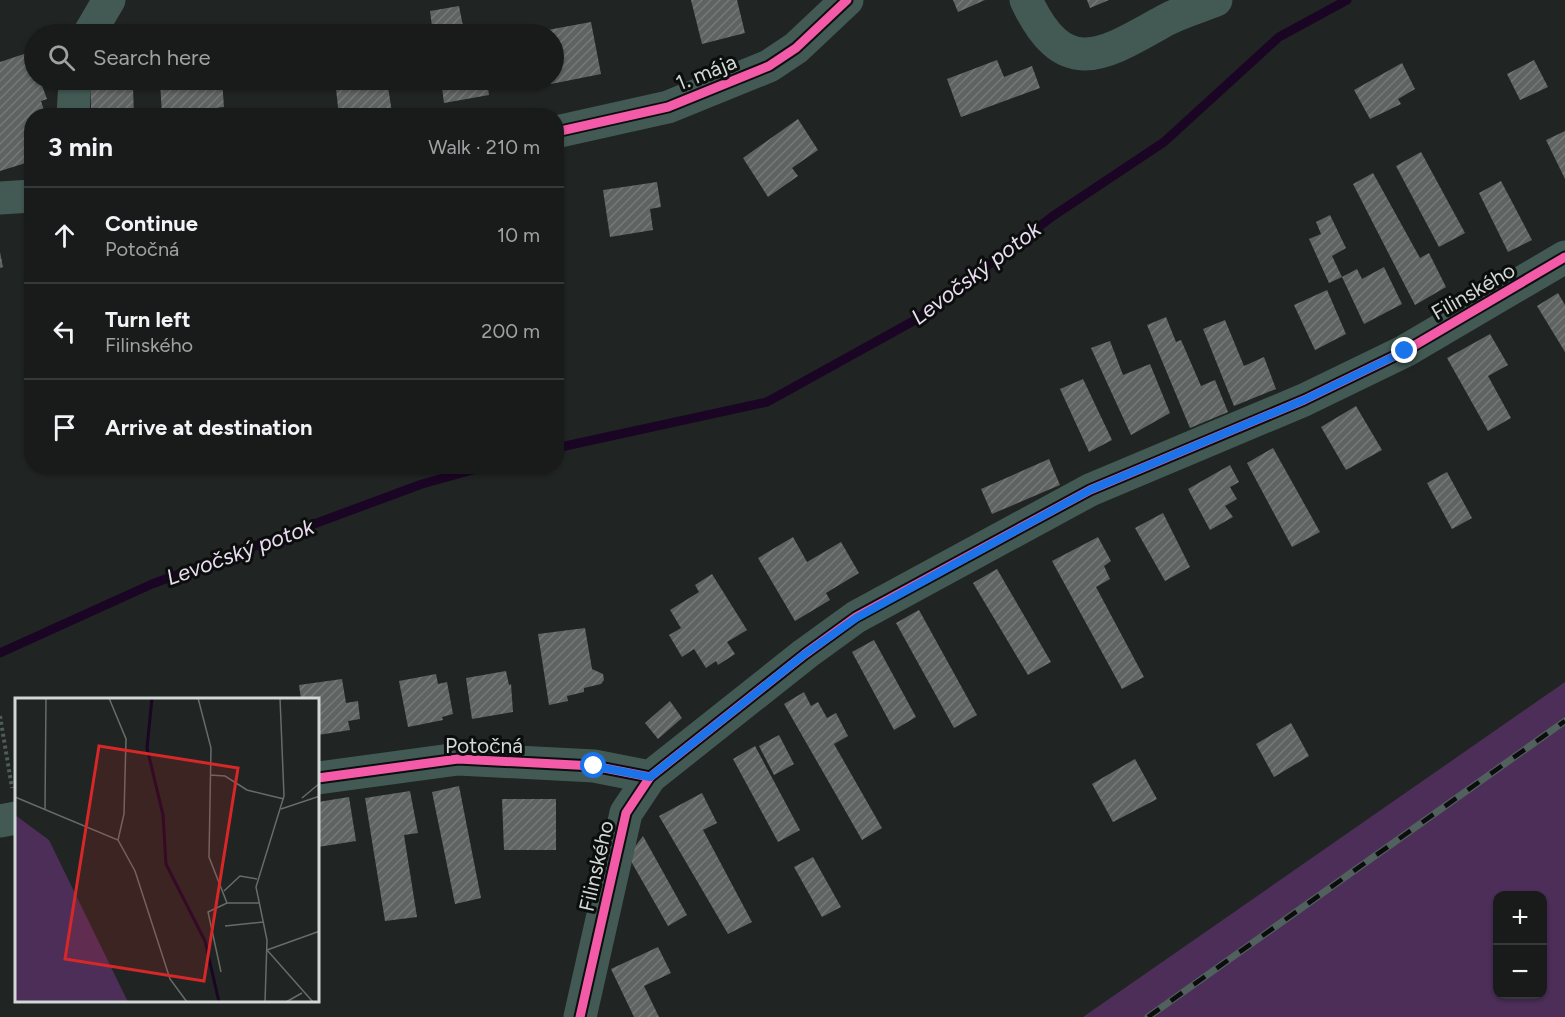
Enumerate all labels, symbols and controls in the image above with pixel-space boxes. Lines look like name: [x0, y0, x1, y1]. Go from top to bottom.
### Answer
search box: [24, 24, 564, 90]
icon: search: [45, 41, 78, 74]
text: Search here: [93, 44, 211, 71]
street label: 1. mája: [672, 49, 740, 95]
text: 3 min: [48, 131, 113, 163]
text: Walk · 210 m: [428, 135, 540, 159]
text: Continue: [105, 210, 198, 237]
water label: Levočský potok: [906, 215, 1047, 330]
icon: ahead: [48, 219, 81, 252]
text: 10 m: [497, 223, 540, 247]
text: Potočná: [105, 237, 179, 261]
street label: Filinského: [1427, 257, 1519, 325]
text: Turn left: [105, 306, 191, 333]
icon: left: [48, 315, 81, 348]
text: 200 m: [481, 319, 540, 343]
text: Filinského: [105, 333, 193, 357]
route end: [1391, 337, 1417, 363]
icon: arrive: [48, 411, 81, 444]
text: Arrive at destination: [105, 414, 313, 441]
water label: Levočský potok: [162, 512, 319, 591]
inset map: [15, 698, 320, 1002]
street label: Potočná: [445, 733, 523, 758]
route start: [580, 752, 606, 778]
street label: Filinského: [573, 818, 619, 914]
map controls: [1493, 891, 1547, 999]
button: +: [1493, 891, 1547, 945]
button: −: [1493, 945, 1547, 999]

